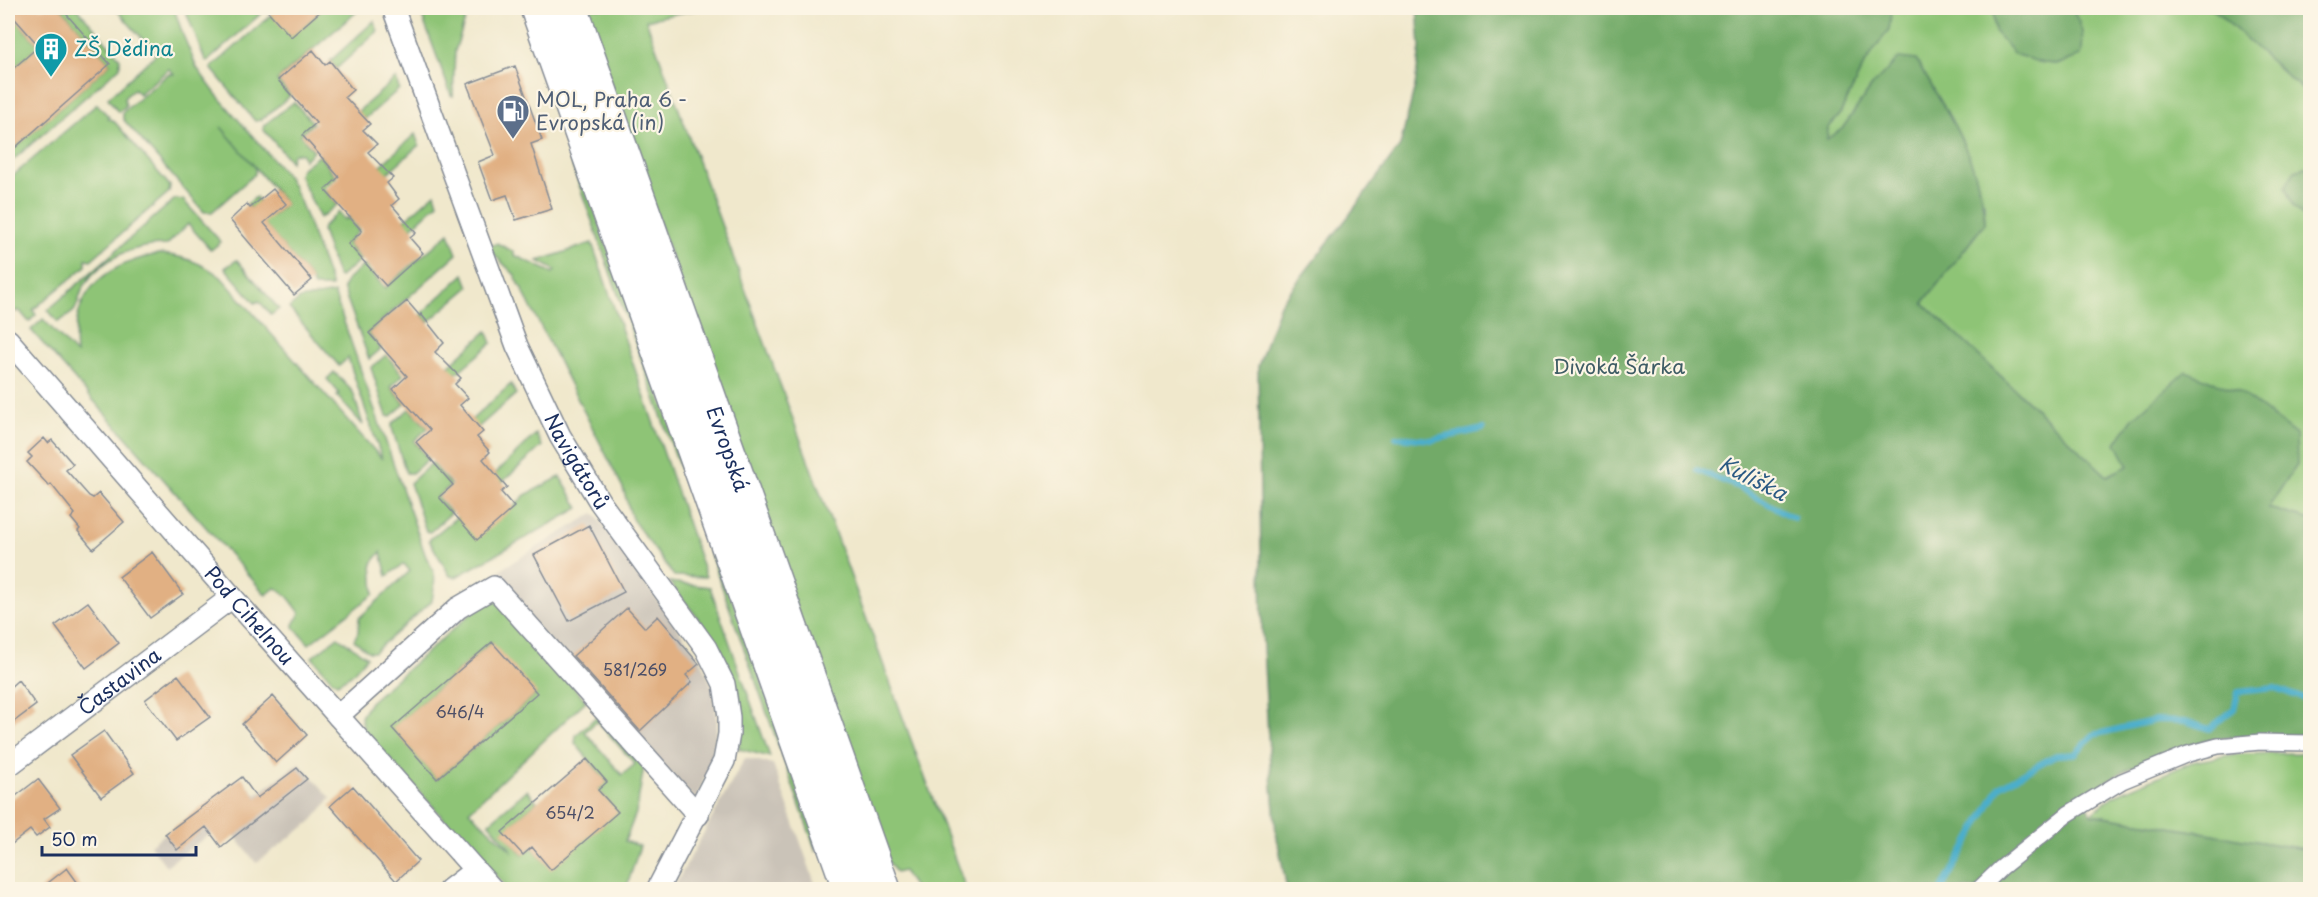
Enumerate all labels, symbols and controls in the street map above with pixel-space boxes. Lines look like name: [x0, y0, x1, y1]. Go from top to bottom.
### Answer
building icon: ZŠ Dědina: [33, 31, 69, 78]
place label: ZŠ Dědina: [74, 33, 174, 63]
place label: MOL, Praha 6 - Evropská (in): [536, 84, 687, 137]
fuel station icon: MOL, Praha 6 - Evropská (in): [495, 93, 531, 140]
park label: Divoká Šárka: [1553, 351, 1685, 381]
street label: Evropská: [699, 402, 758, 496]
street label: Navigátorů: [537, 408, 617, 516]
water label: Kuliška: [1714, 447, 1794, 508]
street label: Pod Cihelnou: [197, 559, 302, 671]
street label: Častavina: [71, 640, 167, 722]
house number: 581/269: [603, 657, 667, 681]
house number: 646/4: [436, 699, 484, 723]
house number: 654/2: [545, 800, 595, 824]
scale bar: [42, 819, 196, 857]
text: 50 m: [51, 825, 98, 852]

